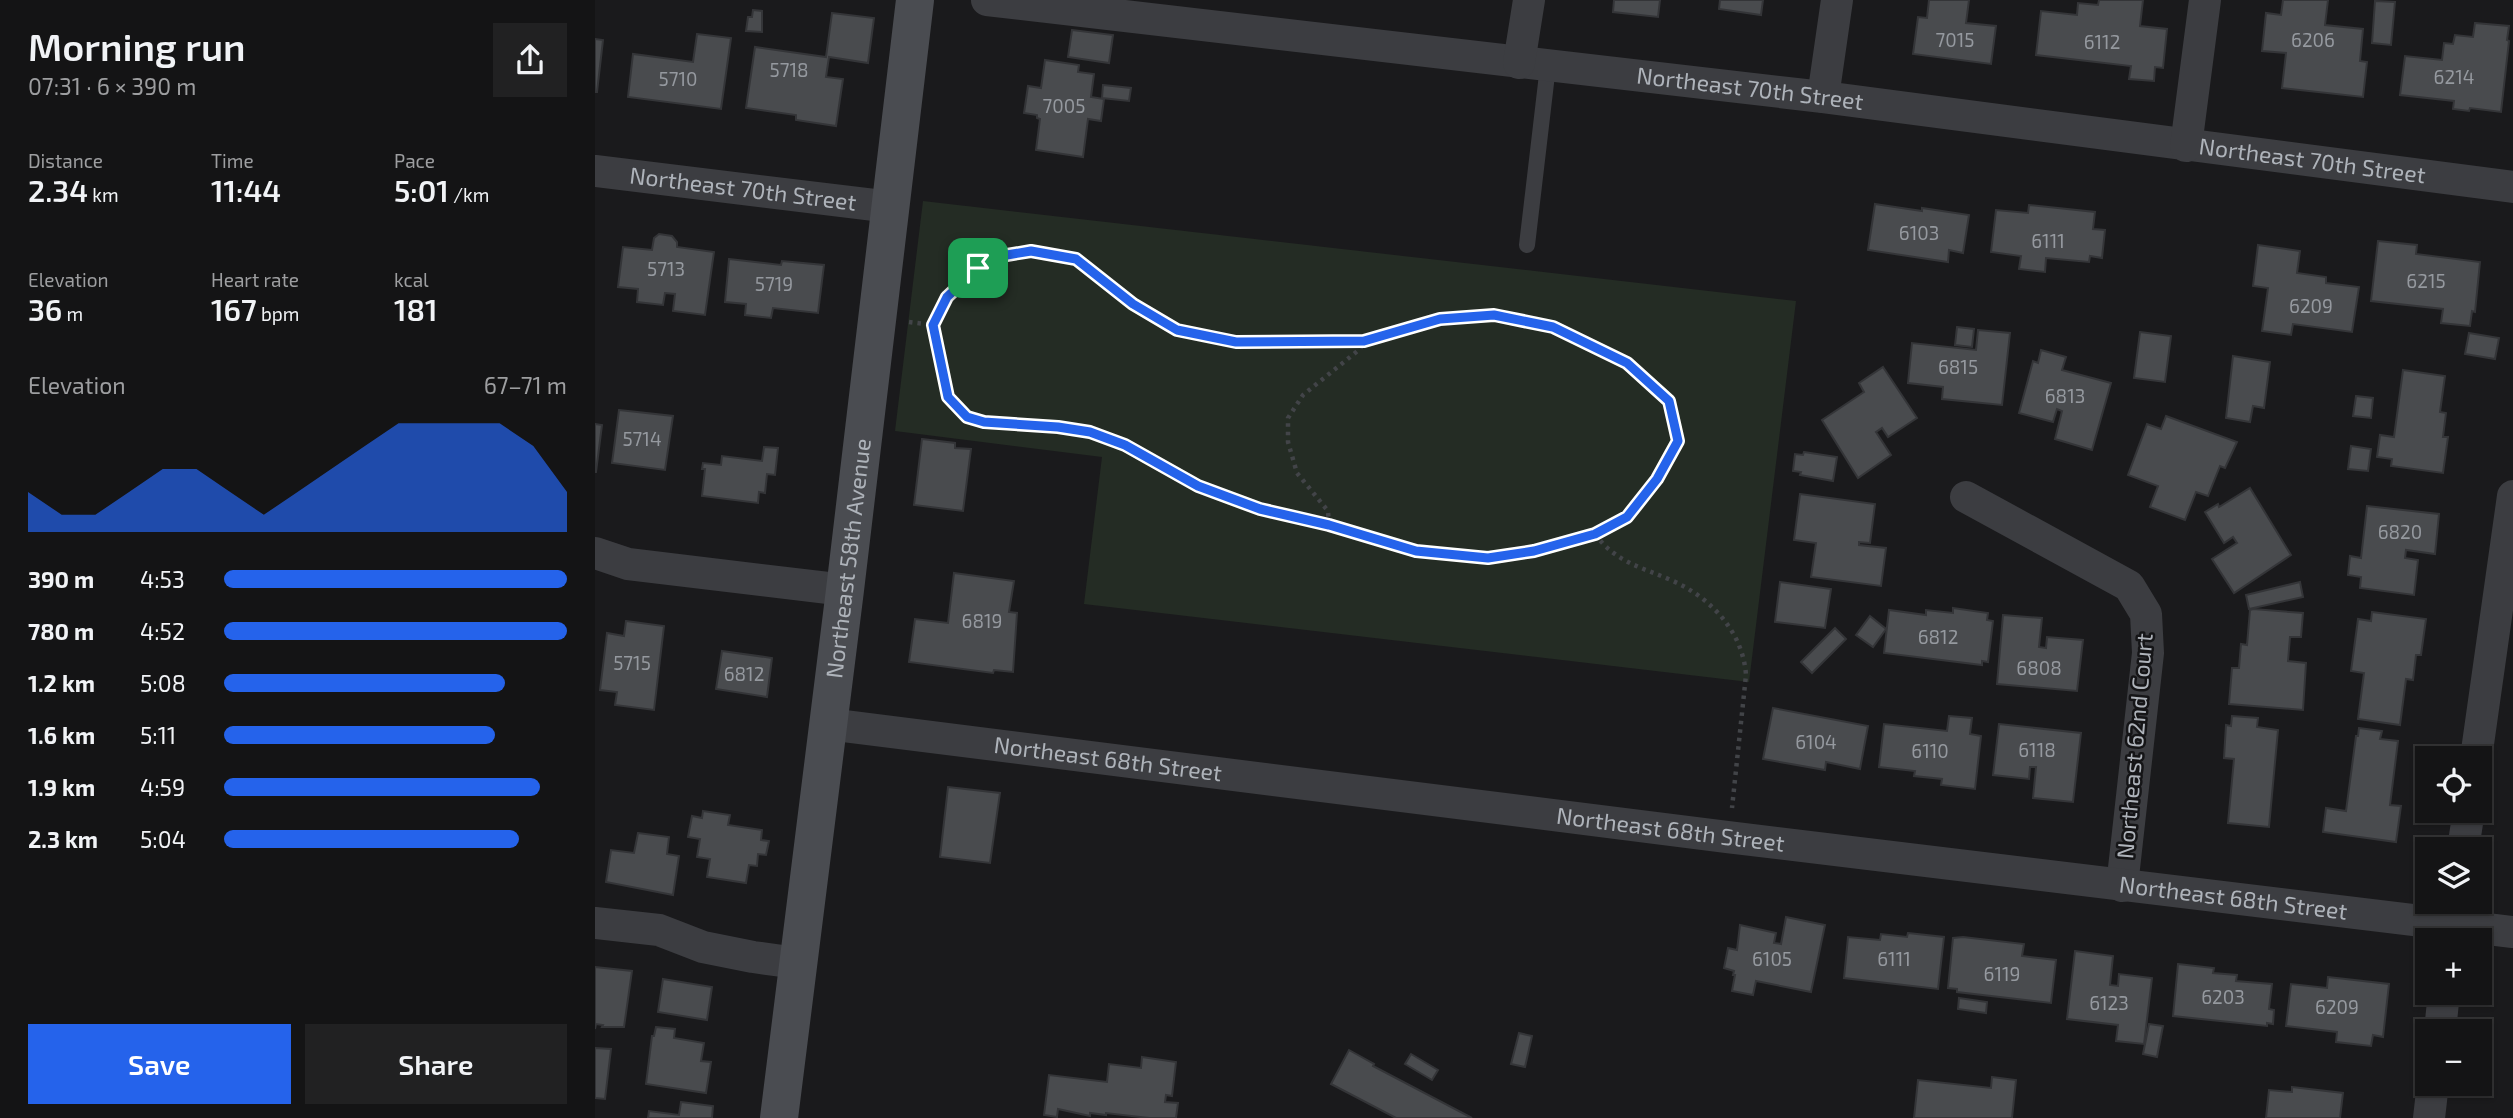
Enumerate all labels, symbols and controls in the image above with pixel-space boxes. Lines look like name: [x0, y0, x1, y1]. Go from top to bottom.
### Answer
text: Morning run: [28, 23, 246, 69]
button: share: [493, 23, 567, 97]
house number: 7015: [1936, 28, 1974, 51]
house number: 6206: [2291, 28, 2335, 51]
house number: 6112: [2084, 30, 2120, 53]
house number: 5718: [769, 58, 809, 81]
street label: Northeast 70th Street: [1635, 60, 1865, 115]
house number: 6214: [2434, 65, 2474, 88]
house number: 5710: [659, 67, 697, 90]
text: 07:31 · 6 × 390 m: [28, 72, 196, 100]
house number: 7005: [1043, 94, 1085, 117]
street label: Northeast 70th Street: [2197, 131, 2428, 188]
text: Distance: [28, 149, 103, 172]
text: Time: [211, 149, 254, 172]
text: Pace: [394, 149, 435, 172]
street label: Northeast 70th Street: [628, 160, 858, 216]
text: 2.34: [28, 172, 88, 208]
text: 11:44: [211, 172, 281, 208]
text: 5:01: [394, 172, 449, 208]
text: km: [88, 183, 119, 206]
text: /km: [449, 183, 489, 206]
house number: 6103: [1899, 221, 1939, 244]
house number: 6111: [2031, 229, 2065, 252]
pin: [948, 238, 1008, 298]
icon: arrive: [959, 249, 997, 287]
house number: 5713: [647, 257, 685, 280]
text: Elevation: [28, 268, 109, 291]
text: Heart rate: [211, 268, 299, 291]
text: kcal: [394, 268, 429, 291]
house number: 6215: [2406, 269, 2446, 292]
house number: 5719: [755, 272, 793, 295]
text: 36: [28, 291, 62, 327]
text: 167: [211, 291, 257, 327]
text: 181: [394, 291, 438, 327]
house number: 6209: [2289, 294, 2333, 317]
text: m: [62, 302, 83, 325]
text: bpm: [257, 302, 299, 325]
house number: 6815: [1938, 355, 1978, 378]
text: Elevation: [28, 371, 126, 399]
text: 67–71 m: [484, 371, 567, 399]
house number: 6813: [2045, 384, 2085, 407]
house number: 5714: [622, 427, 662, 450]
street label: Northeast 58th Avenue: [819, 437, 876, 680]
house number: 6820: [2378, 520, 2422, 543]
text: 390 m: [28, 565, 94, 593]
text: 4:53: [140, 565, 185, 593]
house number: 6819: [962, 609, 1002, 632]
text: 780 m: [28, 617, 94, 645]
text: 4:52: [140, 617, 185, 645]
house number: 6812: [1918, 625, 1958, 648]
street label: Northeast 62nd Court: [2110, 632, 2158, 860]
house number: 5715: [613, 651, 651, 674]
house number: 6808: [2016, 656, 2062, 679]
house number: 6812: [724, 662, 764, 685]
text: 1.2 km: [28, 669, 95, 697]
text: 5:08: [140, 669, 186, 697]
text: 1.6 km: [28, 721, 95, 749]
text: 5:11: [140, 721, 176, 749]
street label: Northeast 68th Street: [992, 730, 1224, 786]
house number: 6104: [1795, 730, 1837, 753]
house number: 6118: [2018, 738, 2056, 761]
house number: 6110: [1911, 739, 1949, 762]
map controls: [2415, 746, 2492, 1096]
button: locate: [2415, 746, 2492, 823]
text: 1.9 km: [28, 773, 95, 801]
text: 4:59: [140, 773, 185, 801]
street label: Northeast 68th Street: [1555, 801, 1786, 857]
text: 2.3 km: [28, 825, 98, 853]
text: 5:04: [140, 825, 186, 853]
button: layers: [2415, 837, 2492, 914]
street label: Northeast 68th Street: [2118, 870, 2349, 925]
button: +: [2415, 928, 2492, 1005]
house number: 6105: [1752, 947, 1792, 970]
house number: 6111: [1877, 947, 1911, 970]
house number: 6119: [1984, 962, 2020, 985]
house number: 6203: [2201, 985, 2245, 1008]
house number: 6123: [2089, 991, 2129, 1014]
house number: 6209: [2315, 995, 2359, 1018]
button: −: [2415, 1019, 2492, 1096]
button: Save: [28, 1024, 291, 1104]
button: Share: [305, 1024, 567, 1104]

